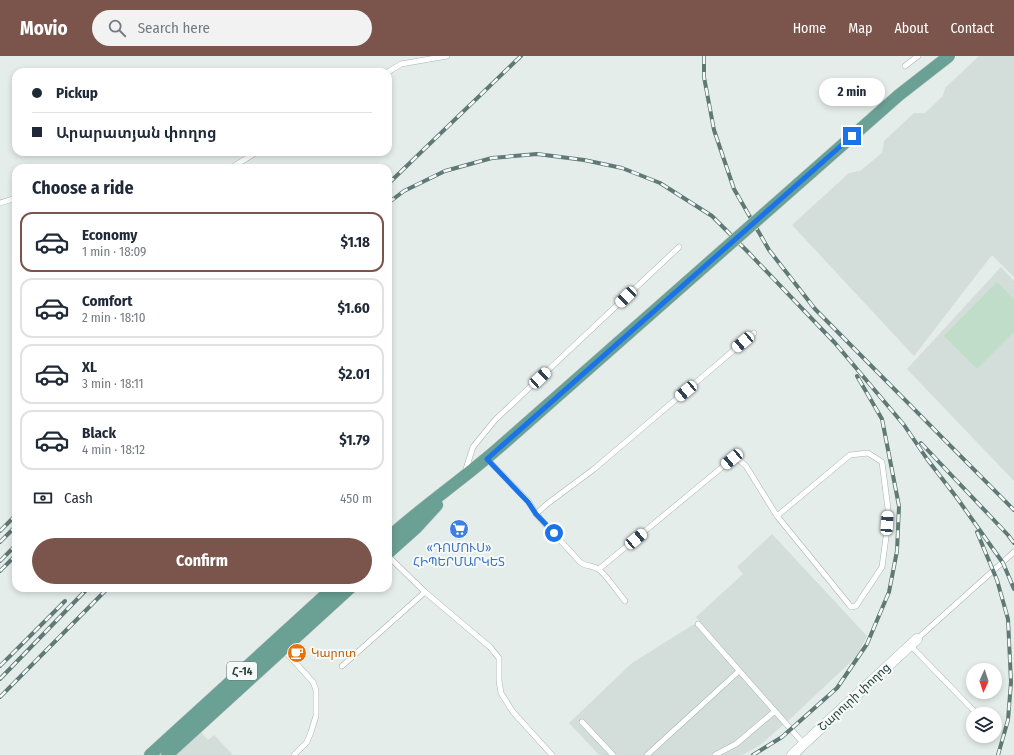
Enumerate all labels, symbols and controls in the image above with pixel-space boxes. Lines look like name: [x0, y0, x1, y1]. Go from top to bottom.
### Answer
search box: [92, 10, 372, 46]
text: Movio: [20, 17, 68, 40]
icon: search: [106, 17, 128, 39]
text: Search here: [138, 19, 210, 37]
text: Home: [793, 20, 826, 37]
text: Map: [848, 20, 872, 37]
text: About: [894, 20, 929, 37]
text: Contact: [951, 20, 994, 37]
callout: 2 min: [819, 78, 885, 106]
text: Pickup: [56, 84, 98, 102]
text: 2 min: [838, 84, 866, 99]
text: Արարատյան փողոց: [56, 124, 217, 142]
route end: [843, 127, 861, 145]
text: Choose a ride: [32, 177, 134, 199]
icon: car: [34, 224, 70, 260]
text: Economy: [82, 226, 137, 244]
text: $1.18: [341, 233, 370, 251]
text: 1 min · 18:09: [82, 244, 146, 259]
car: [613, 284, 639, 310]
icon: car: [34, 290, 70, 326]
text: Comfort: [82, 292, 133, 310]
text: $1.60: [337, 299, 370, 317]
text: 2 min · 18:10: [82, 310, 145, 325]
car: [730, 330, 756, 354]
icon: car: [34, 356, 70, 392]
text: XL: [82, 358, 97, 376]
text: $2.01: [338, 365, 370, 383]
car: [527, 365, 553, 391]
text: 3 min · 18:11: [82, 376, 144, 391]
car: [673, 379, 699, 403]
icon: car: [34, 422, 70, 458]
text: Black: [82, 424, 116, 442]
text: $1.79: [339, 431, 370, 449]
text: 4 min · 18:12: [82, 442, 145, 457]
car: [719, 447, 745, 471]
icon: cash: [32, 487, 54, 509]
text: Cash: [64, 489, 93, 507]
text: 450 m: [340, 491, 372, 506]
car: [880, 511, 894, 535]
supermarket icon: «ԴՈՄՈՒՍ» ՀԻՊԵՐՄԱՐԿԵՏ: [448, 518, 470, 540]
route start: [545, 524, 563, 542]
car: [623, 527, 649, 551]
button: Confirm: [32, 538, 372, 584]
place label: «ԴՈՄՈՒՍ» ՀԻՊԵՐՄԱՐԿԵՏ: [413, 541, 505, 569]
cafe icon: Կարոտ: [286, 642, 308, 664]
place label: Կարոտ: [311, 646, 356, 660]
street label: Շարուրի փողոց: [815, 660, 893, 734]
road number: Հ-14: [227, 662, 257, 680]
north arrow: [966, 663, 1002, 699]
map controls: [966, 663, 1002, 743]
button: layers: [966, 707, 1002, 743]

